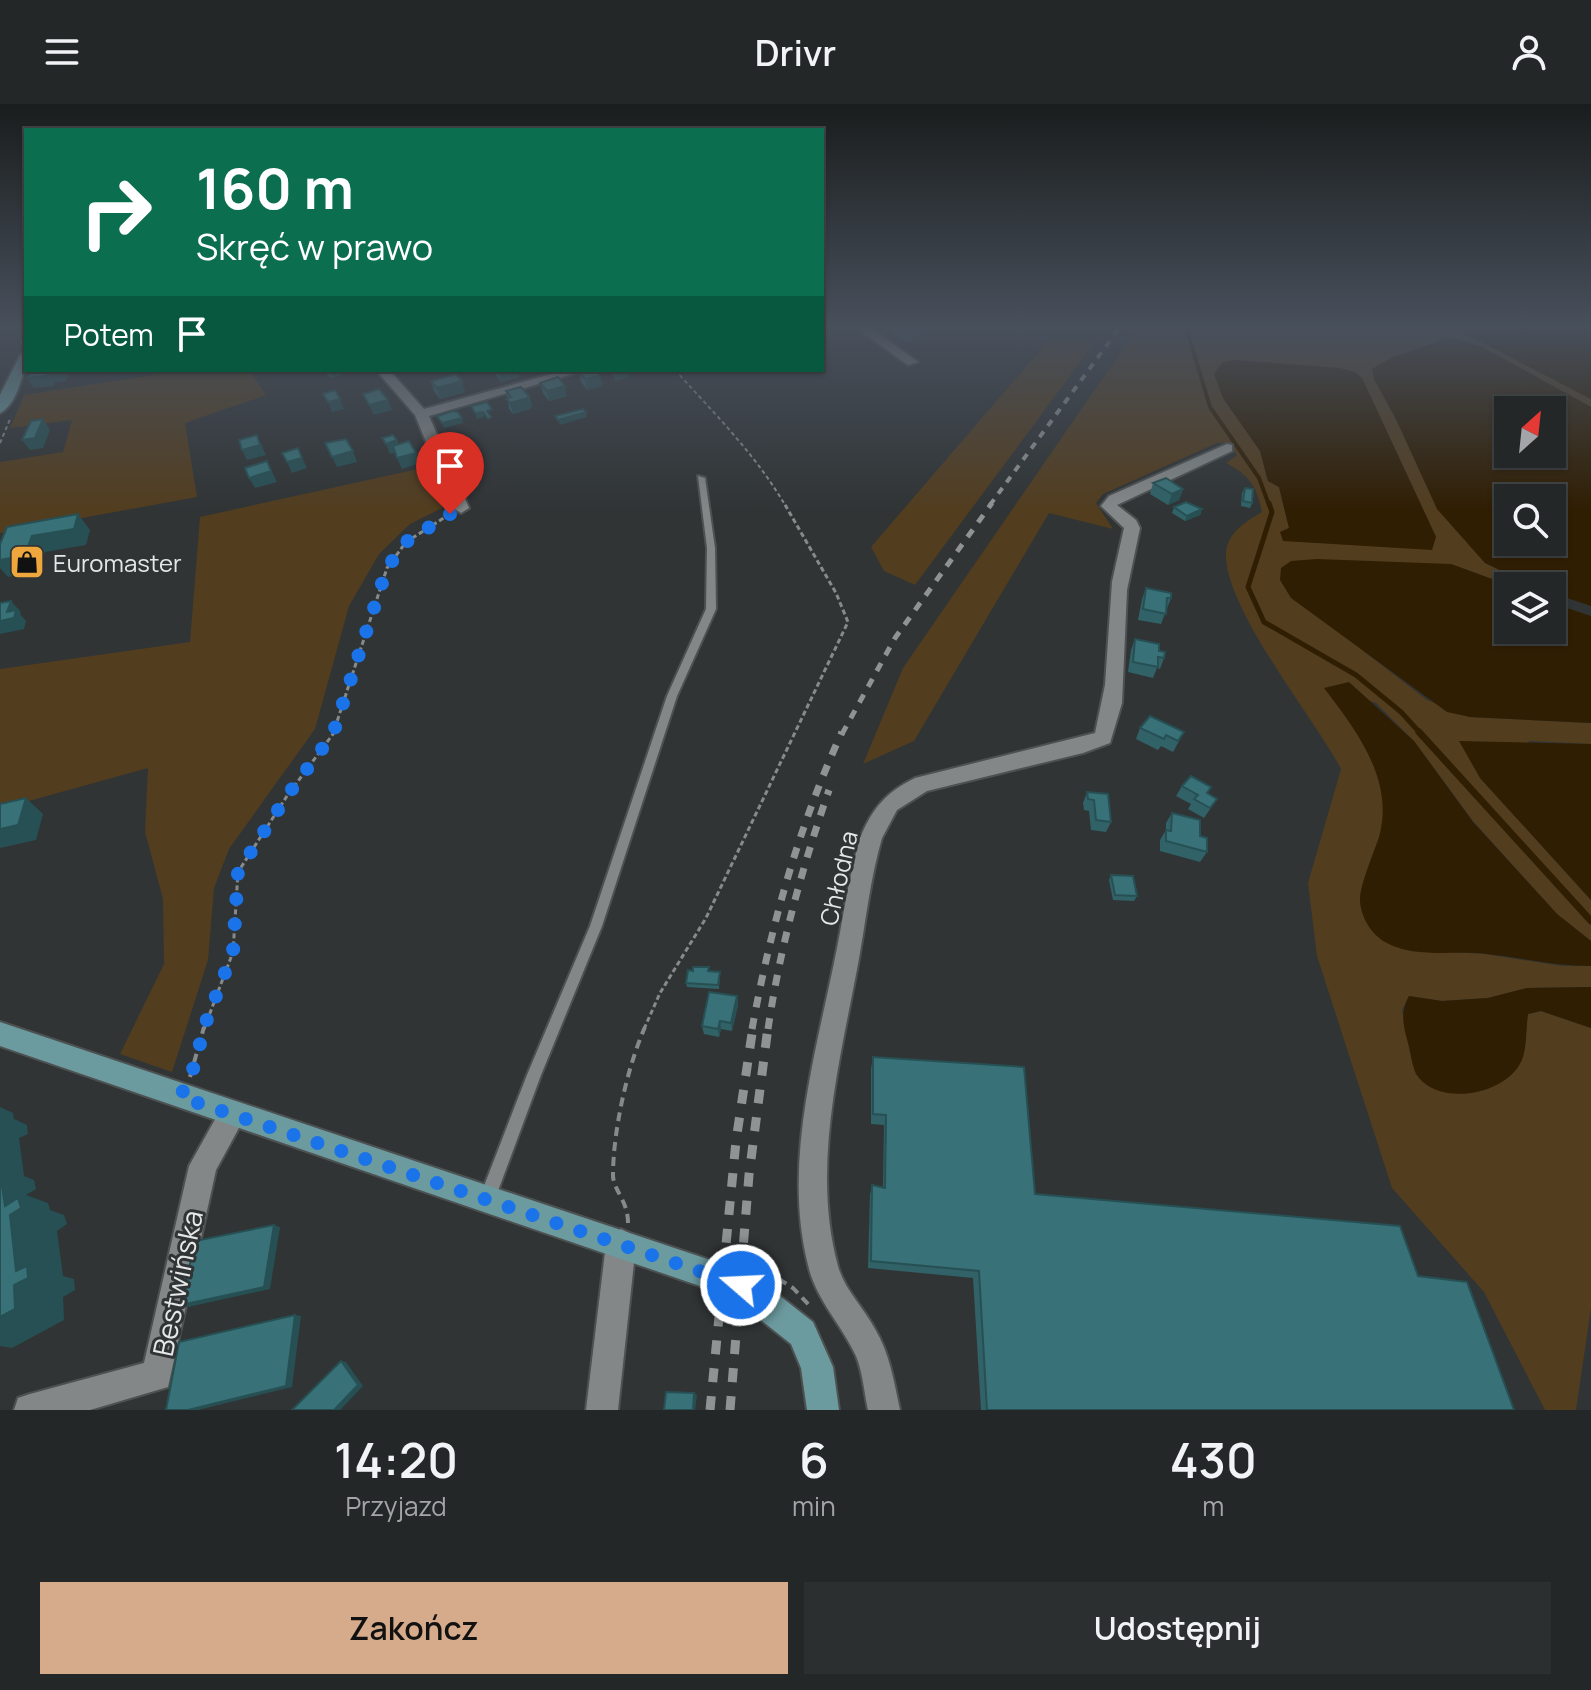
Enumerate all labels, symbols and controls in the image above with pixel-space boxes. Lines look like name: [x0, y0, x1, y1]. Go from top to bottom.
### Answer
text: Drivr: [755, 28, 836, 77]
icon: menu: [40, 30, 84, 74]
icon: person: [1507, 30, 1551, 74]
text: 160 m: [196, 149, 354, 226]
icon: right: [64, 160, 168, 264]
text: Skręć w prawo: [196, 222, 433, 271]
icon: arrive: [170, 312, 214, 356]
text: Potem: [64, 314, 154, 355]
north arrow: [1494, 396, 1566, 468]
map controls: [1494, 396, 1566, 644]
pin: [416, 432, 484, 514]
icon: arrive: [428, 444, 472, 488]
button: search: [1494, 484, 1566, 556]
shop icon: Euromaster: [8, 543, 46, 581]
place label: Euromaster: [53, 546, 182, 579]
button: layers: [1494, 572, 1566, 644]
street label: Chłodna: [811, 828, 865, 928]
street label: Bestwińska: [143, 1207, 211, 1359]
position arrow: [699, 1243, 783, 1327]
text: 14:20: [334, 1427, 458, 1492]
text: 6: [799, 1427, 829, 1492]
text: 430: [1170, 1427, 1257, 1492]
text: Przyjazd: [345, 1488, 447, 1524]
text: min: [792, 1488, 836, 1524]
text: m: [1202, 1488, 1224, 1524]
button: Zakończ: [40, 1582, 788, 1674]
button: Udostępnij: [804, 1582, 1551, 1674]

